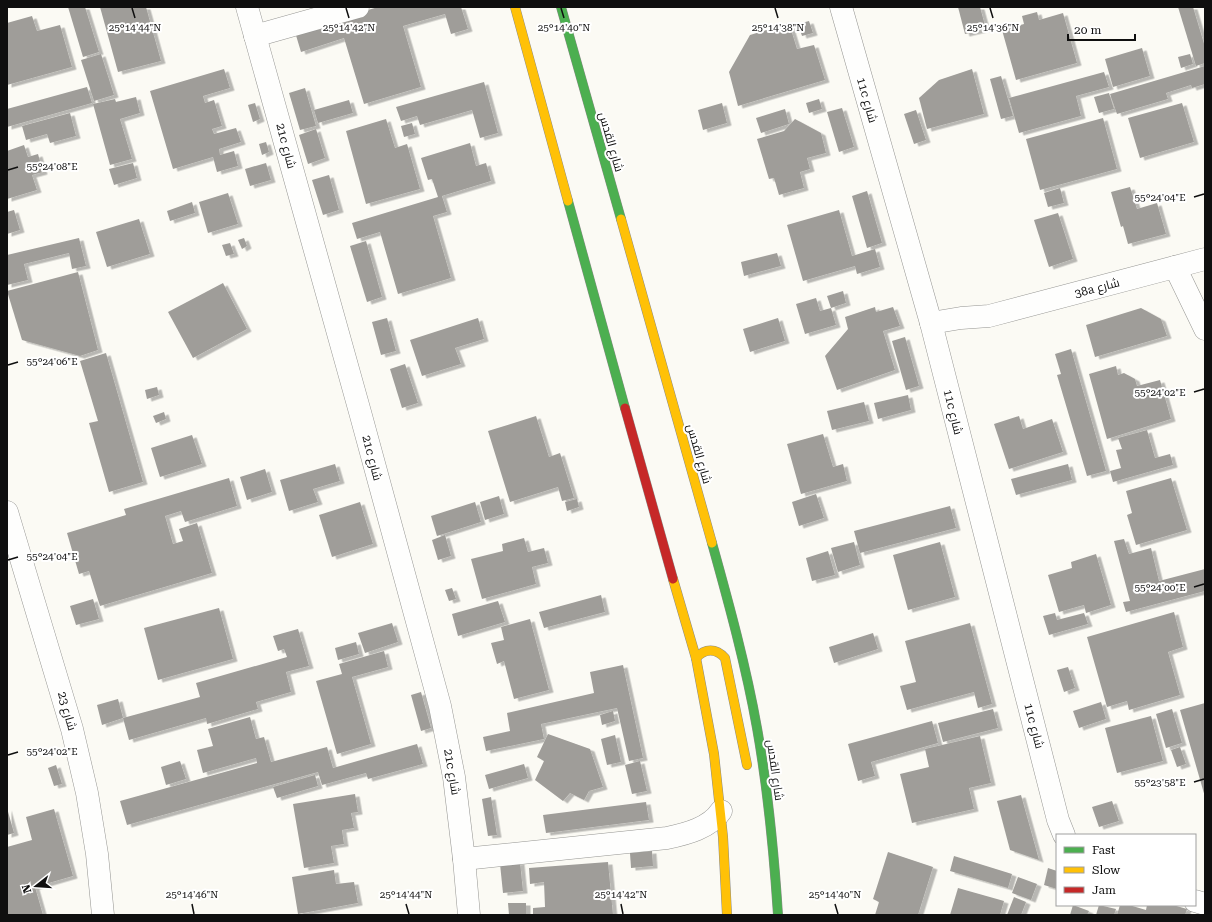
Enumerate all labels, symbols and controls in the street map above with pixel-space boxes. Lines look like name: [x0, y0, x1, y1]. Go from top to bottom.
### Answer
scale bar: [1068, 16, 1135, 42]
text: 25°14'44"N: [109, 22, 161, 33]
text: 25°14'42"N: [323, 22, 375, 33]
text: 25°14'40"N: [538, 22, 590, 33]
text: 25°14'38"N: [752, 22, 804, 33]
text: 25°14'36"N: [967, 22, 1019, 33]
text: 20 m: [1074, 23, 1101, 37]
street label: 11c شارع: [853, 76, 880, 125]
street label: شارع القدس: [595, 111, 626, 174]
street label: 21c شارع: [272, 122, 299, 171]
text: 55°24'08"E: [26, 161, 78, 172]
text: 55°24'04"E: [1134, 192, 1186, 203]
street label: 38a شارع: [1073, 275, 1121, 302]
text: 55°24'06"E: [26, 356, 78, 367]
text: 55°24'02"E: [1134, 387, 1186, 398]
street label: 11c شارع: [940, 388, 965, 437]
street label: شارع القدس: [683, 423, 714, 486]
street label: 21c شارع: [358, 434, 385, 483]
text: 55°24'04"E: [26, 551, 78, 562]
text: 55°24'00"E: [1134, 582, 1186, 593]
street label: شارع 23: [54, 690, 79, 732]
street label: 11c شارع: [1020, 702, 1047, 751]
street label: شارع القدس: [763, 739, 786, 802]
text: 55°24'02"E: [26, 746, 78, 757]
street label: 21c شارع: [440, 748, 463, 796]
text: 55°23'58"E: [1134, 777, 1186, 788]
legend: [1056, 834, 1196, 906]
text: Fast: [1092, 843, 1116, 857]
text: Slow: [1092, 863, 1120, 877]
north arrow: [16, 866, 56, 906]
text: N: [19, 882, 34, 895]
text: Jam: [1092, 883, 1116, 897]
text: 25°14'46"N: [166, 889, 218, 900]
text: 25°14'44"N: [380, 889, 432, 900]
text: 25°14'42"N: [595, 889, 647, 900]
text: 25°14'40"N: [809, 889, 861, 900]

